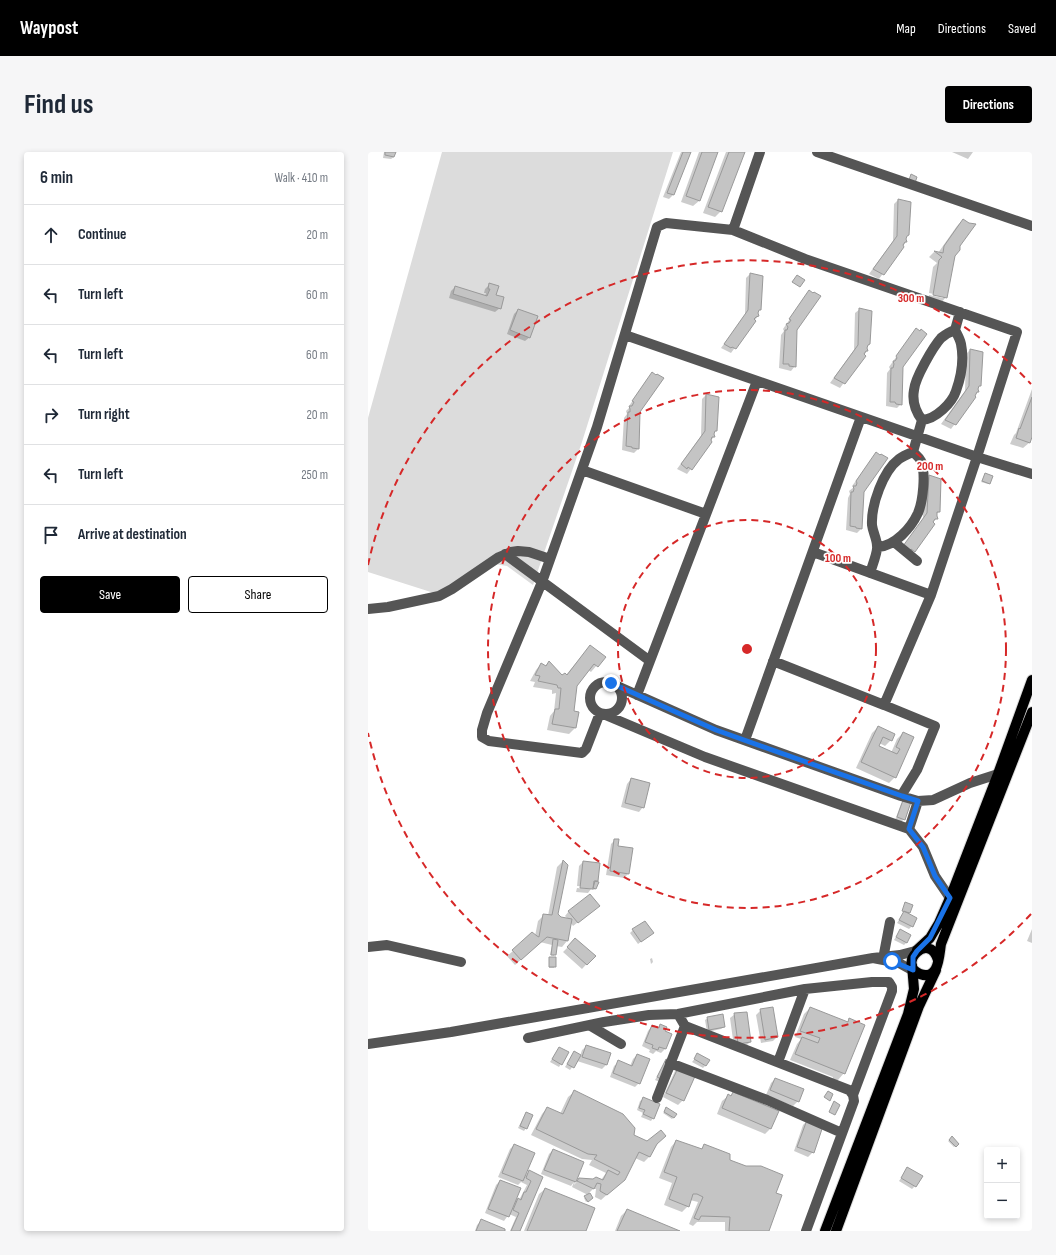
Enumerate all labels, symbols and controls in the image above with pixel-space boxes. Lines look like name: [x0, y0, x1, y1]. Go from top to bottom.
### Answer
text: Waypost: [20, 17, 78, 40]
text: Map: [896, 20, 916, 37]
text: Directions: [938, 20, 986, 37]
text: Saved: [1008, 20, 1036, 37]
button: Directions: [945, 86, 1032, 123]
text: Find us: [24, 88, 93, 121]
text: 6 min: [40, 168, 73, 188]
text: Walk · 410 m: [275, 170, 328, 186]
icon: ahead: [40, 224, 62, 246]
text: Continue: [78, 225, 127, 244]
text: 20 m: [306, 227, 328, 243]
icon: left: [40, 284, 62, 306]
text: Turn left: [78, 285, 123, 304]
text: 60 m: [306, 287, 328, 303]
text: 300 m: [898, 291, 924, 306]
icon: left: [40, 344, 62, 366]
text: Turn left: [78, 345, 123, 364]
text: 60 m: [306, 347, 328, 363]
icon: right: [40, 404, 62, 426]
text: Turn right: [78, 405, 130, 424]
text: 20 m: [306, 407, 328, 423]
text: 200 m: [917, 459, 943, 474]
icon: left: [40, 464, 62, 486]
text: Turn left: [78, 465, 123, 484]
text: 250 m: [301, 467, 328, 483]
icon: arrive: [40, 524, 62, 546]
text: Arrive at destination: [78, 525, 187, 544]
text: 100 m: [825, 551, 851, 566]
button: Save: [40, 576, 180, 613]
button: Share: [188, 576, 328, 613]
centre of rings: [740, 642, 754, 656]
route end: [602, 674, 620, 692]
route start: [883, 952, 901, 970]
map controls: [984, 1147, 1020, 1219]
button: +: [984, 1147, 1020, 1183]
button: −: [984, 1183, 1020, 1219]

